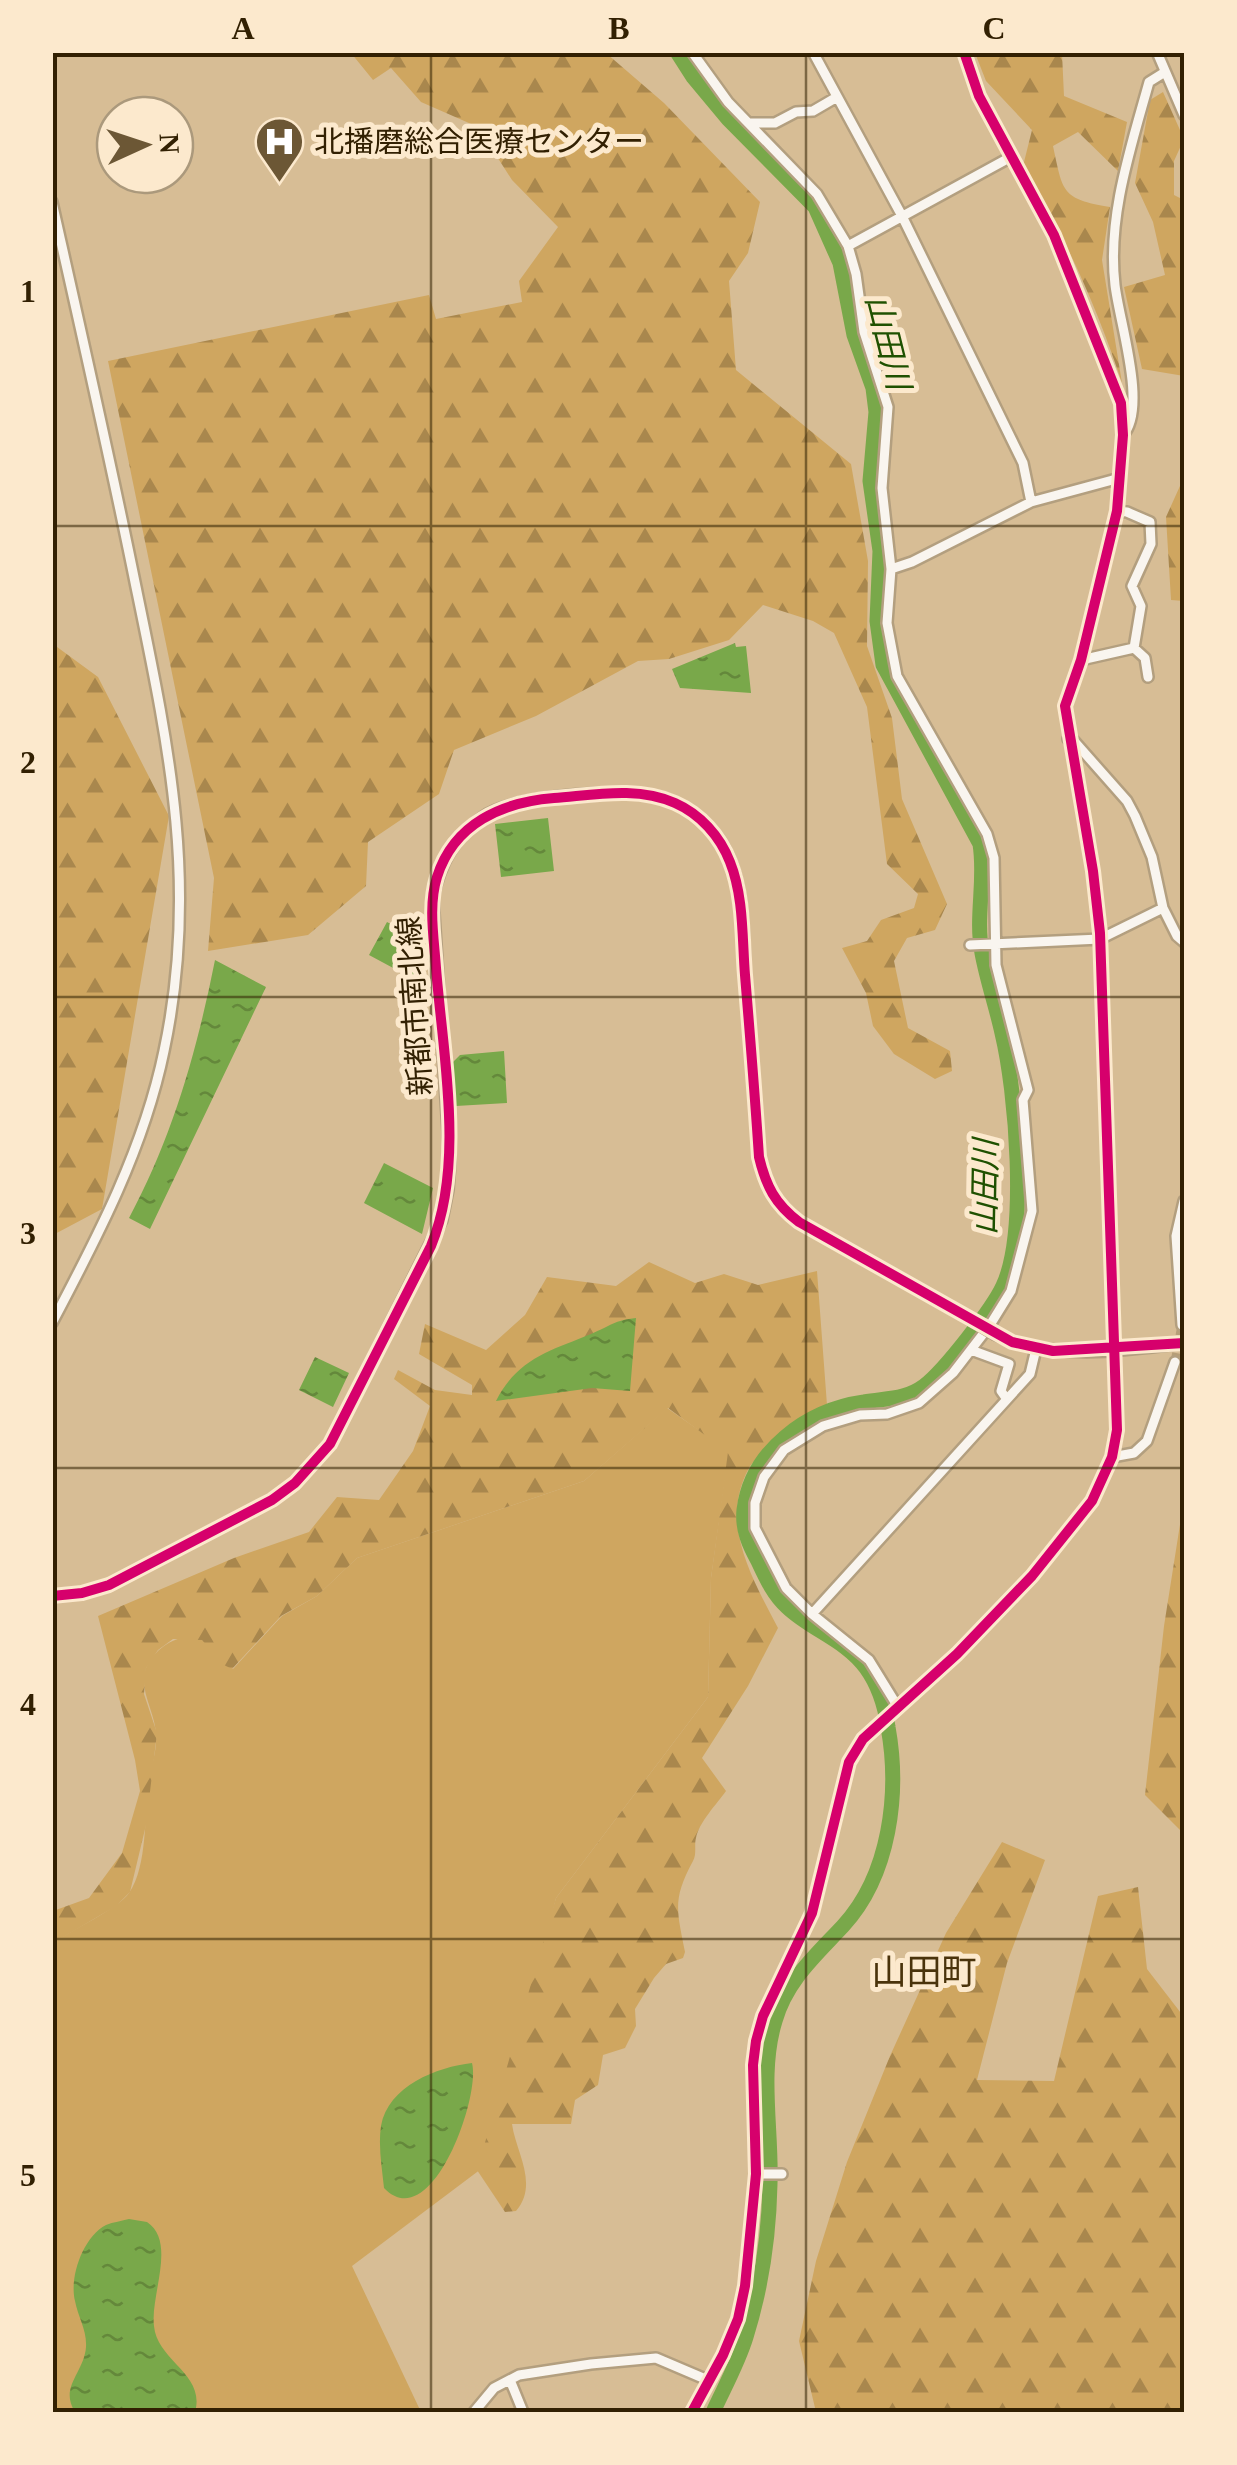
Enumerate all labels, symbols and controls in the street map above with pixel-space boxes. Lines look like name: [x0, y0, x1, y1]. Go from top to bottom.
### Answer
text: A: [231, 10, 255, 46]
text: B: [608, 10, 630, 46]
text: C: [982, 10, 1006, 46]
north arrow: [95, 95, 195, 195]
hospital icon: 北播磨総合医療センター: [253, 116, 305, 184]
place label: 北播磨総合医療センター: [314, 125, 644, 158]
text: N: [153, 133, 185, 155]
text: 1: [20, 273, 36, 309]
water label: 山田川: [859, 291, 918, 396]
text: 2: [20, 744, 36, 780]
street label: 新都市南北線: [392, 915, 437, 1097]
water label: 山田川: [966, 1136, 1004, 1235]
text: 3: [20, 1215, 36, 1251]
text: 4: [20, 1686, 36, 1722]
district label: 山田町: [871, 1953, 977, 1992]
text: 5: [20, 2157, 36, 2193]

